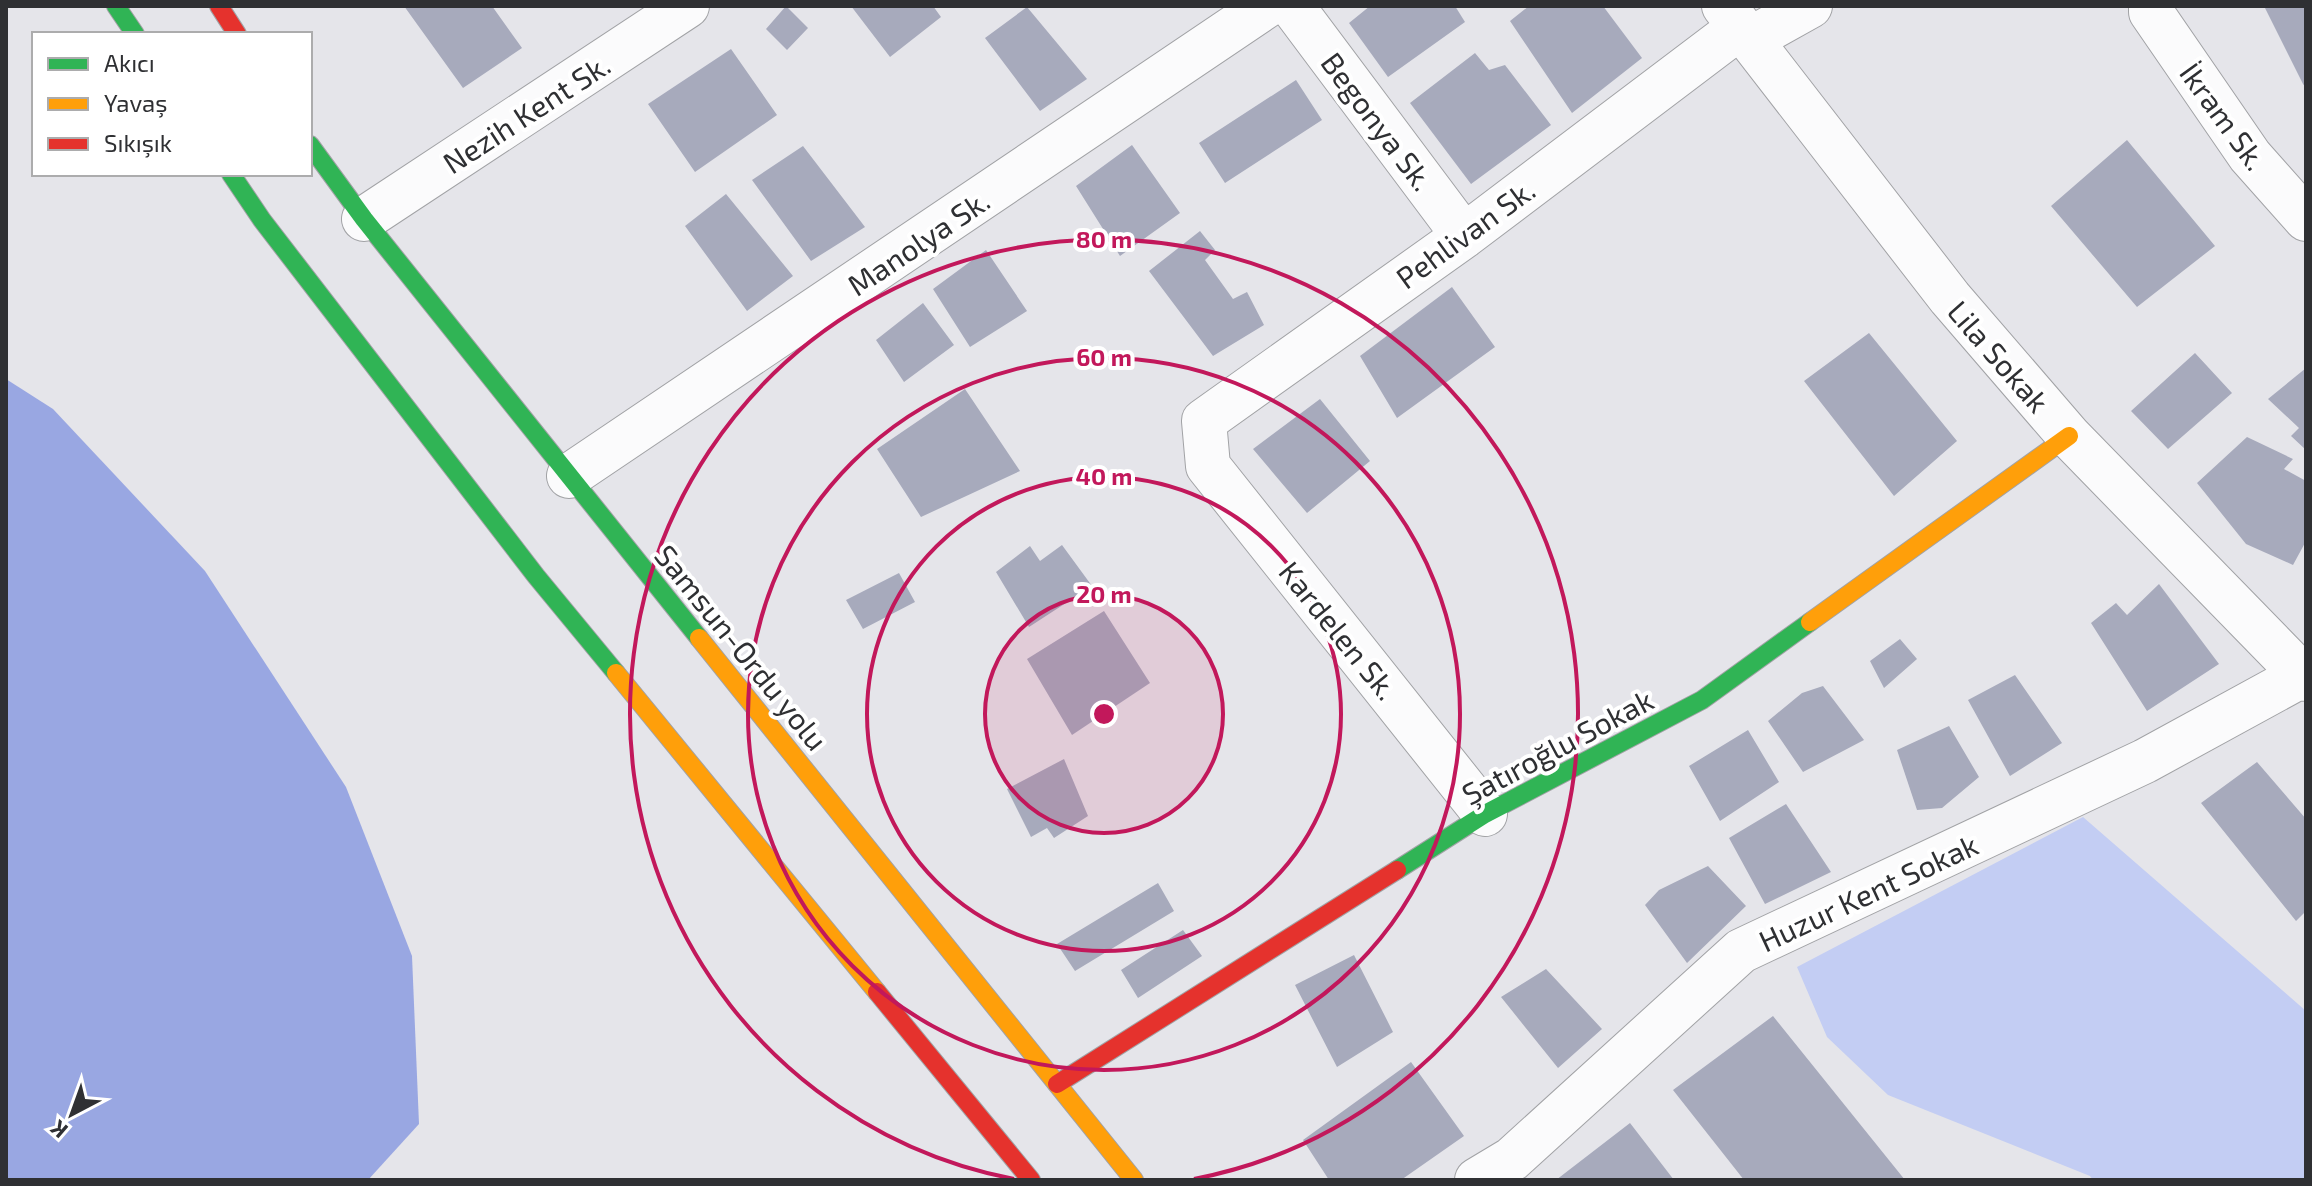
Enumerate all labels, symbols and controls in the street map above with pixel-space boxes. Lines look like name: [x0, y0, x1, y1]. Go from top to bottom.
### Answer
legend: [32, 32, 312, 176]
street label: Begonya Sk.: [1314, 45, 1442, 197]
street label: Nezih Kent Sk.: [436, 46, 616, 180]
text: Akıcı: [104, 48, 155, 77]
street label: İkram Sk.: [2173, 55, 2275, 177]
text: Yavaş: [104, 88, 167, 118]
text: Sıkışık: [104, 128, 172, 158]
street label: Pehlivan Sk.: [1389, 171, 1541, 295]
street label: Manolya Sk.: [840, 181, 996, 303]
text: 80 m: [1076, 224, 1132, 253]
street label: Lila Sokak: [1941, 293, 2057, 419]
text: 60 m: [1076, 342, 1132, 371]
text: 40 m: [1076, 461, 1132, 490]
street label: Samsun-Ordu yolu: [648, 537, 836, 757]
street label: Kardelen Sk.: [1272, 554, 1406, 706]
text: 20 m: [1076, 579, 1132, 608]
street label: Şatıroğlu Sokak: [1455, 681, 1659, 812]
centre of rings: [1090, 700, 1118, 728]
street label: Huzur Kent Sokak: [1753, 825, 1983, 959]
north arrow: [32, 1074, 112, 1154]
text: K: [44, 1115, 72, 1144]

